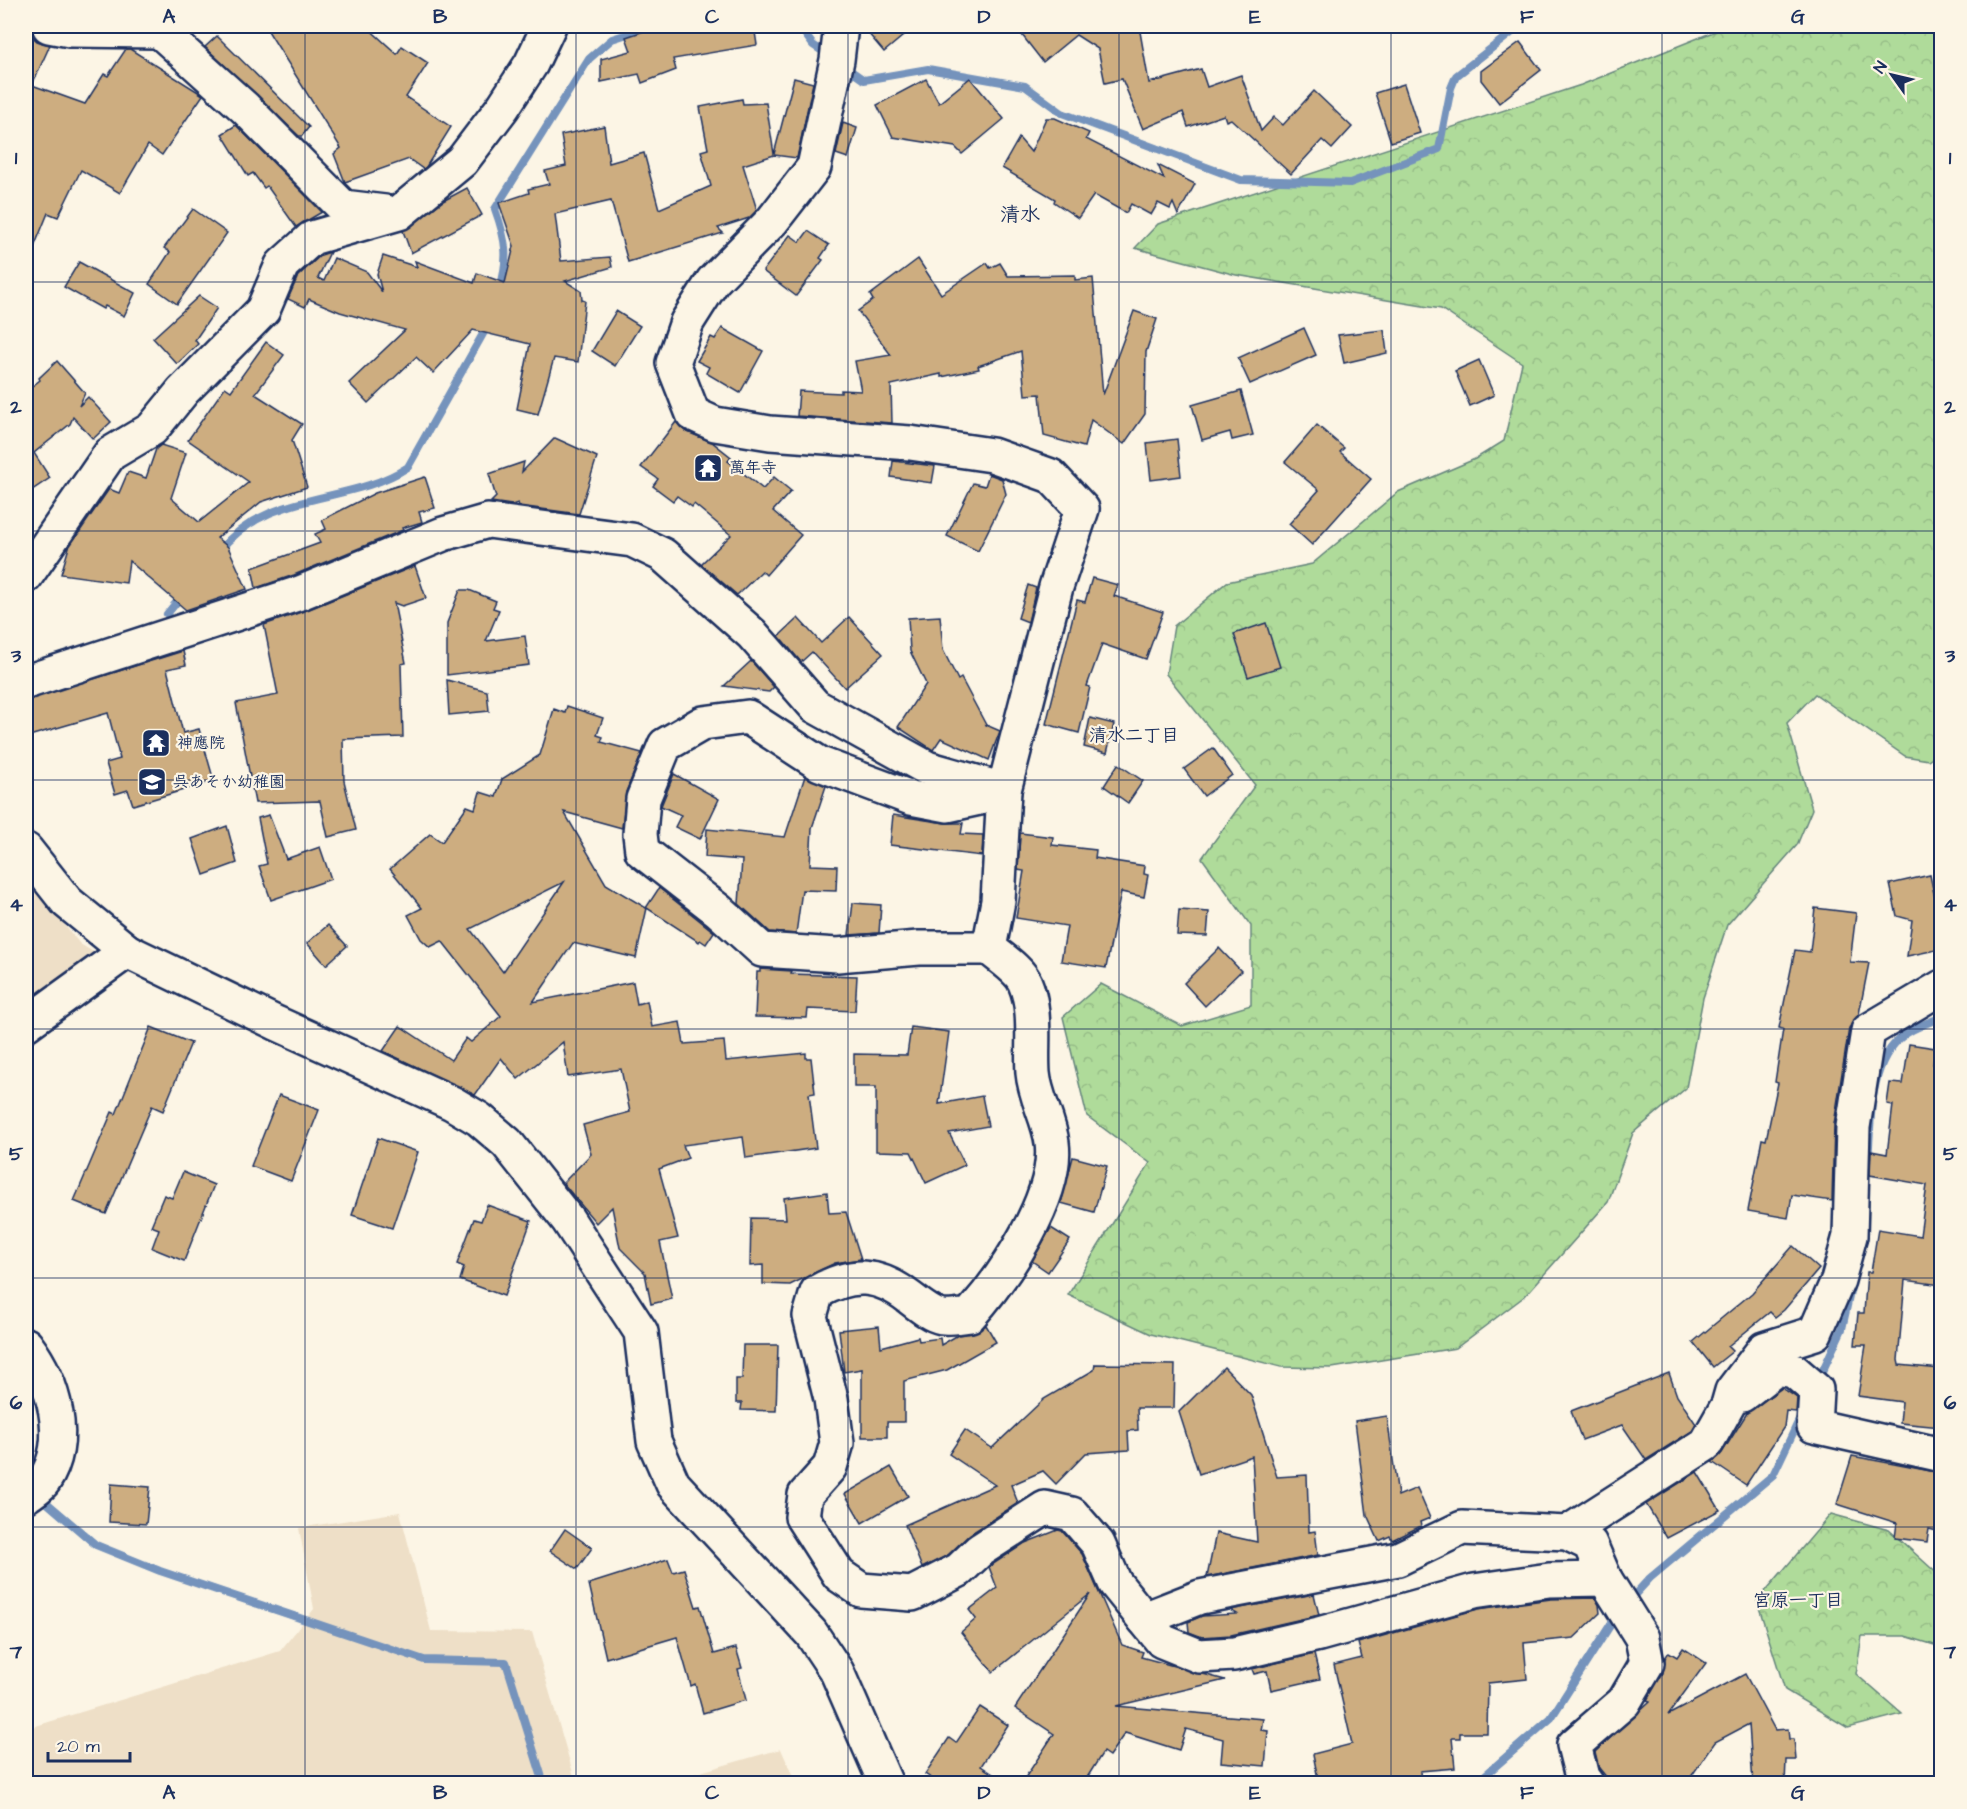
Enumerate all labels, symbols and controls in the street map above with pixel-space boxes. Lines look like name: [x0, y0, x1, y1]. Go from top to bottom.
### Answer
text: A: [163, 3, 176, 31]
text: B: [433, 3, 448, 31]
text: C: [705, 3, 720, 31]
text: D: [978, 3, 991, 31]
text: E: [1249, 3, 1261, 31]
text: F: [1520, 3, 1535, 31]
text: G: [1791, 3, 1805, 31]
north arrow: [1862, 45, 1922, 105]
text: N: [1868, 57, 1892, 77]
text: 1: [15, 144, 18, 172]
text: 1: [1949, 144, 1952, 172]
district label: 清水: [1000, 201, 1040, 229]
text: 2: [9, 393, 22, 421]
text: 2: [1943, 393, 1956, 421]
temple icon: 萬年寺: [692, 452, 724, 484]
place label: 萬年寺: [729, 457, 777, 479]
text: 3: [10, 642, 22, 670]
text: 3: [1944, 642, 1956, 670]
district label: 清水二丁目: [1089, 723, 1179, 748]
temple icon: 神應院: [140, 727, 172, 759]
place label: 神應院: [177, 732, 225, 754]
school or university icon: 呉あそか幼稚園: [136, 766, 168, 798]
place label: 呉あそか幼稚園: [173, 771, 285, 793]
text: 4: [9, 891, 23, 919]
text: 4: [1943, 891, 1957, 919]
text: 5: [9, 1140, 24, 1168]
text: 5: [1943, 1140, 1958, 1168]
text: 6: [10, 1389, 23, 1417]
text: 6: [1944, 1389, 1957, 1417]
district label: 宮原一丁目: [1753, 1588, 1843, 1613]
text: 7: [9, 1638, 23, 1666]
text: 7: [1943, 1638, 1957, 1666]
scale bar: [48, 1725, 130, 1763]
text: 20 m: [57, 1734, 100, 1759]
text: A: [163, 1779, 176, 1807]
text: B: [433, 1779, 448, 1807]
text: C: [705, 1779, 720, 1807]
text: D: [978, 1779, 991, 1807]
text: E: [1249, 1779, 1261, 1807]
text: F: [1520, 1779, 1535, 1807]
text: G: [1791, 1779, 1805, 1807]

